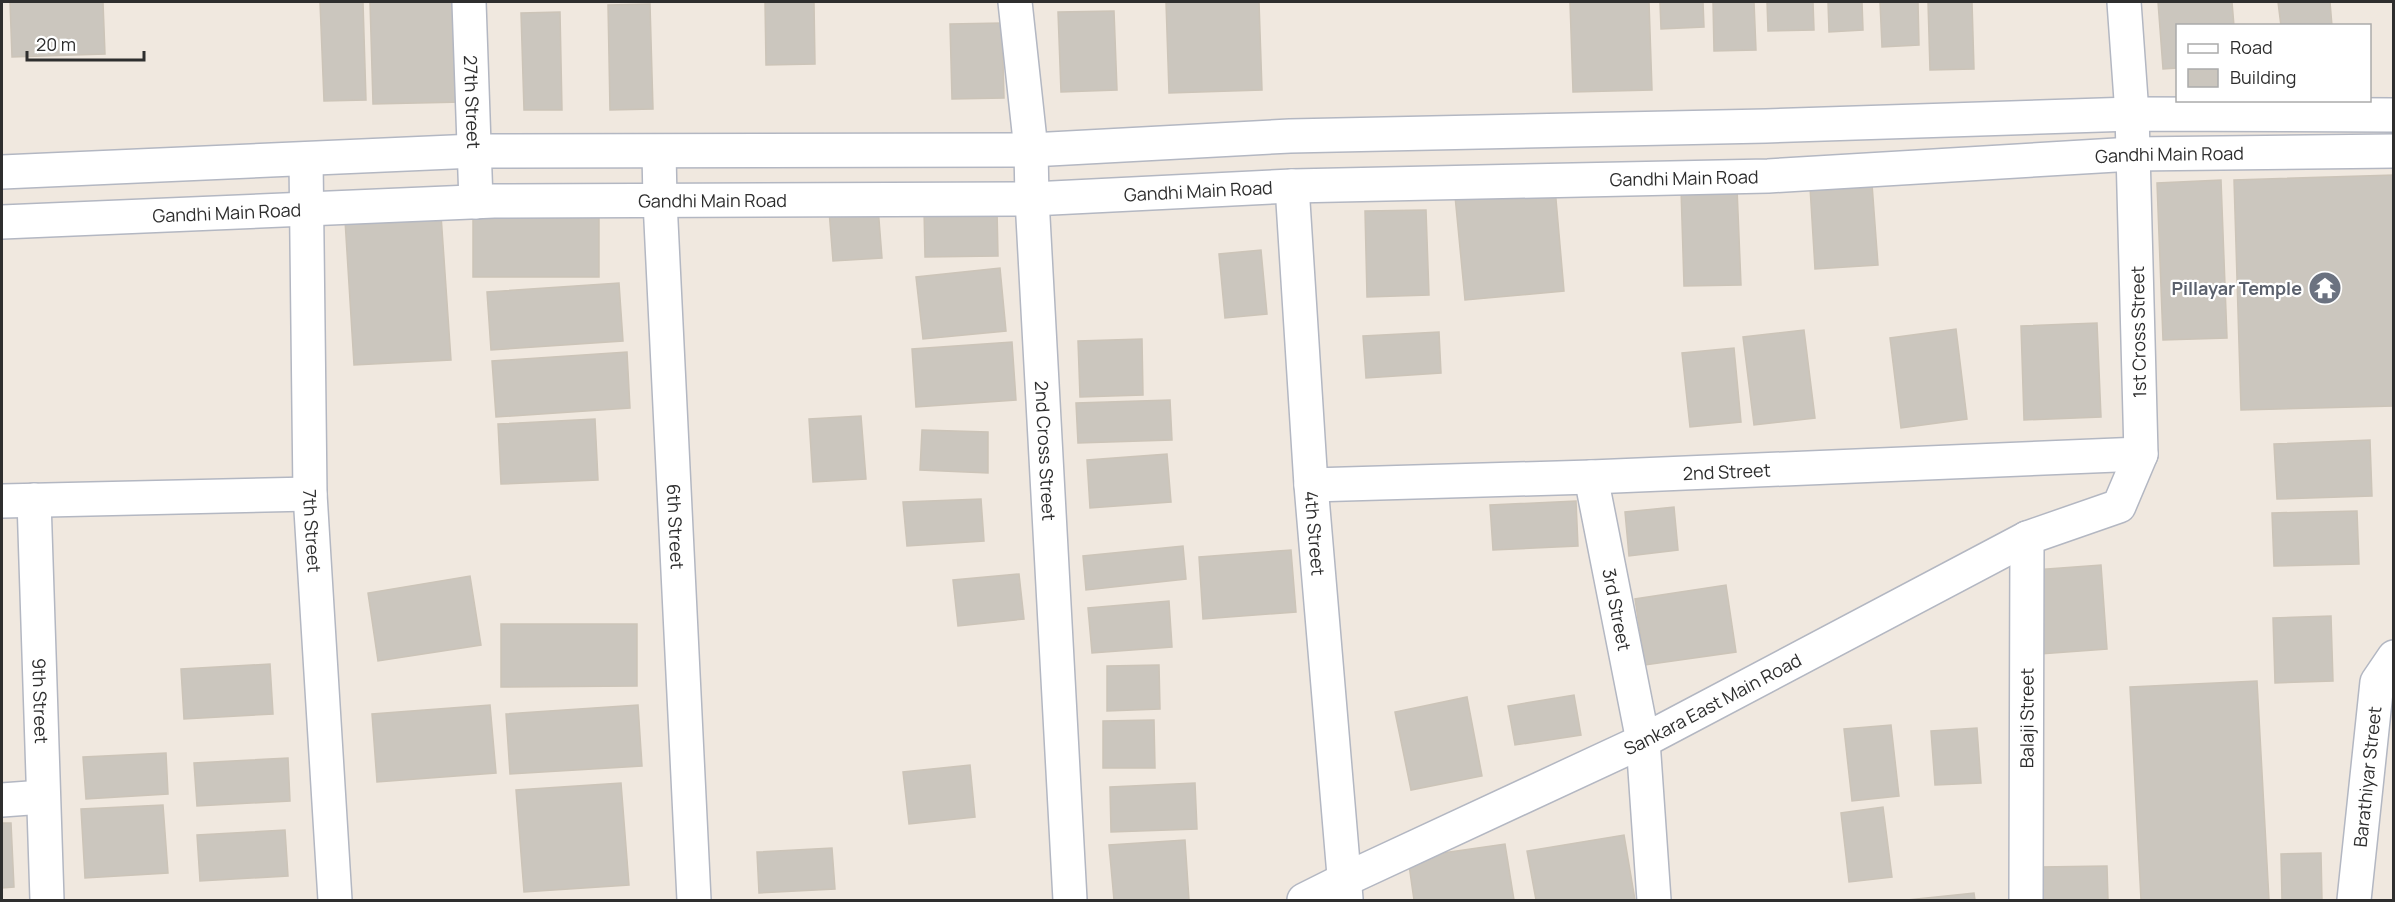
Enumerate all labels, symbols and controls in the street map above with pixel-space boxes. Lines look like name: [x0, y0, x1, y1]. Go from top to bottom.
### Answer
scale bar: [27, 24, 144, 62]
legend: [2176, 24, 2371, 102]
text: 20 m: [36, 32, 76, 56]
text: Road: [2230, 35, 2273, 59]
street label: 27th Street: [459, 55, 486, 149]
text: Building: [2230, 65, 2296, 89]
street label: Gandhi Main Road: [2094, 141, 2244, 168]
street label: Gandhi Main Road: [1609, 164, 1759, 191]
street label: Gandhi Main Road: [1123, 175, 1273, 206]
street label: Gandhi Main Road: [638, 188, 787, 212]
street label: Gandhi Main Road: [152, 197, 302, 228]
street label: 1st Cross Street: [2125, 266, 2151, 398]
temple icon: Pillayar Temple: [2307, 270, 2343, 306]
place label: Pillayar Temple: [2171, 276, 2302, 300]
street label: 2nd Cross Street: [1030, 380, 1061, 521]
street label: 2nd Street: [1682, 457, 1771, 485]
street label: 6th Street: [662, 483, 690, 570]
street label: 7th Street: [298, 489, 327, 573]
street label: 4th Street: [1300, 490, 1331, 577]
street label: 3rd Street: [1597, 566, 1637, 653]
street label: Sankara East Main Road: [1620, 648, 1805, 760]
street label: 9th Street: [27, 658, 54, 744]
street label: Balaji Street: [2014, 668, 2039, 768]
street label: Barathiyar Street: [2348, 705, 2386, 848]

